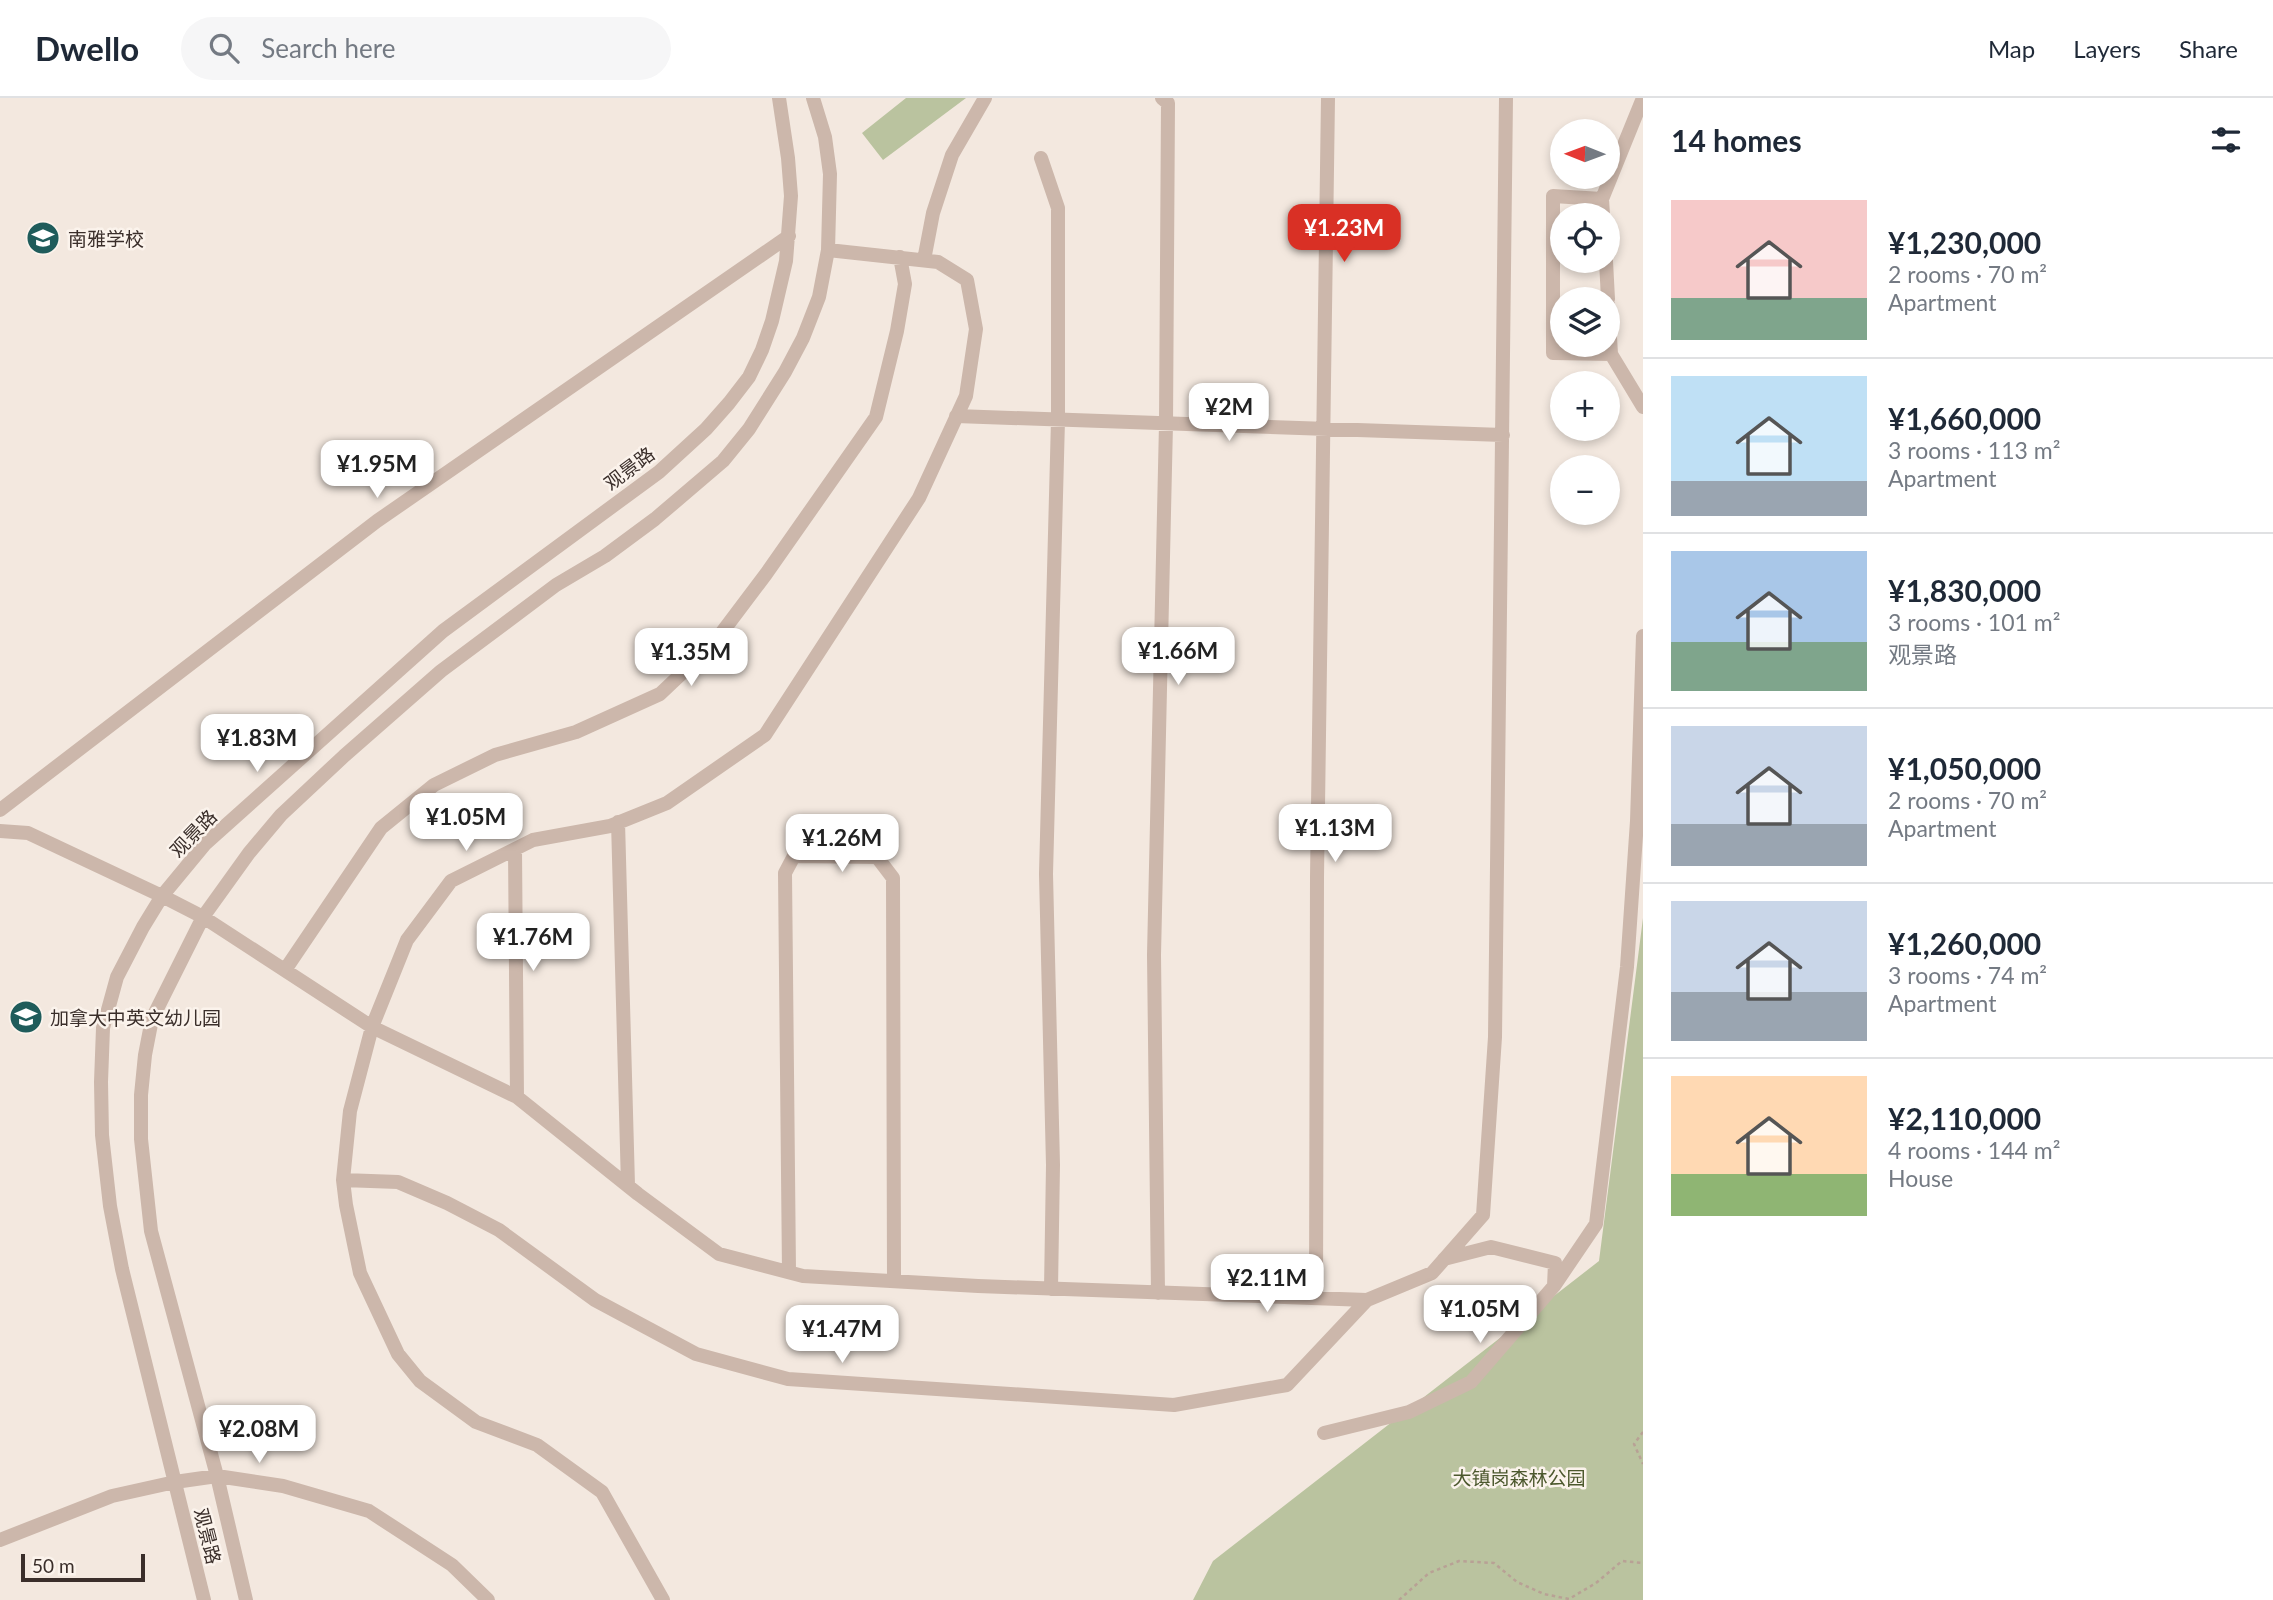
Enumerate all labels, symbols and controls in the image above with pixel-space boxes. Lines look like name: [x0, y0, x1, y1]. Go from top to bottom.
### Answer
search box: [181, 17, 671, 80]
text: Dwello: [35, 28, 139, 68]
icon: search: [205, 29, 243, 67]
text: Search here: [261, 32, 395, 64]
text: Map: [1988, 34, 2035, 63]
text: Layers: [2073, 34, 2141, 63]
text: Share: [2179, 34, 2238, 63]
north arrow: [1550, 119, 1620, 189]
map controls: [1550, 119, 1620, 525]
icon: filters: [2207, 121, 2245, 159]
text: 14 homes: [1671, 122, 1802, 158]
button: locate: [1550, 203, 1620, 273]
pin: ¥1.23M: [1287, 204, 1401, 264]
text: ¥1.23M: [1304, 213, 1384, 241]
school or university icon: 南雅学校: [24, 219, 62, 257]
text: ¥1,230,000: [1888, 224, 2041, 260]
place label: 南雅学校: [68, 227, 144, 250]
icon: home: [1727, 228, 1811, 312]
text: 2 rooms · 70 m²: [1888, 260, 2047, 288]
button: layers: [1550, 287, 1620, 357]
text: Apartment: [1888, 288, 1996, 316]
button: +: [1550, 371, 1620, 441]
pin: ¥2M: [1195, 384, 1263, 443]
text: ¥2M: [1205, 392, 1253, 420]
text: ¥1,660,000: [1888, 400, 2041, 436]
icon: home: [1727, 404, 1811, 488]
text: 3 rooms · 113 m²: [1888, 436, 2060, 464]
pin: ¥1.95M: [320, 440, 434, 500]
street label: 观景路: [599, 442, 659, 494]
text: ¥1.95M: [337, 449, 417, 477]
button: −: [1550, 455, 1620, 525]
text: Apartment: [1888, 464, 1996, 492]
text: ¥1,830,000: [1888, 572, 2041, 608]
icon: home: [1727, 579, 1811, 663]
text: 3 rooms · 101 m²: [1888, 608, 2060, 636]
pin: ¥1.35M: [634, 628, 748, 688]
pin: ¥1.66M: [1121, 628, 1235, 687]
text: ¥1.66M: [1138, 636, 1218, 664]
text: ¥1.35M: [651, 637, 731, 665]
text: 观景路: [1888, 640, 1957, 668]
pin: ¥1.83M: [200, 714, 314, 774]
text: ¥1.83M: [217, 723, 297, 751]
text: ¥1,050,000: [1888, 750, 2041, 786]
icon: home: [1727, 754, 1811, 838]
text: 2 rooms · 70 m²: [1888, 786, 2047, 814]
pin: ¥1.05M: [409, 794, 523, 853]
text: ¥1.05M: [426, 802, 506, 830]
pin: ¥1.13M: [1278, 804, 1392, 864]
street label: 观景路: [165, 805, 221, 861]
text: ¥1.13M: [1295, 813, 1375, 841]
pin: ¥1.26M: [785, 814, 899, 874]
text: Apartment: [1888, 814, 1996, 842]
text: ¥1.26M: [802, 823, 882, 851]
pin: ¥1.76M: [476, 914, 590, 973]
text: ¥1.76M: [493, 922, 573, 950]
text: ¥1,260,000: [1888, 925, 2041, 961]
icon: home: [1727, 929, 1811, 1013]
text: 3 rooms · 74 m²: [1888, 961, 2047, 989]
text: Apartment: [1888, 989, 1996, 1017]
school or university icon: 加拿大中英文幼儿园: [7, 998, 45, 1036]
place label: 加拿大中英文幼儿园: [50, 1006, 221, 1029]
text: ¥2,110,000: [1888, 1100, 2041, 1136]
icon: home: [1727, 1104, 1811, 1188]
text: 4 rooms · 144 m²: [1888, 1136, 2060, 1164]
text: House: [1888, 1164, 1953, 1192]
pin: ¥2.11M: [1210, 1254, 1324, 1314]
text: ¥2.11M: [1227, 1263, 1307, 1291]
pin: ¥1.05M: [1423, 1286, 1537, 1345]
text: ¥1.05M: [1440, 1294, 1520, 1322]
pin: ¥1.47M: [785, 1306, 899, 1365]
text: ¥1.47M: [802, 1314, 882, 1342]
pin: ¥2.08M: [202, 1406, 316, 1465]
text: ¥2.08M: [219, 1414, 299, 1442]
park label: 大镇岗森林公园: [1452, 1466, 1586, 1489]
street label: 观景路: [190, 1506, 226, 1566]
scale bar: [21, 1551, 145, 1583]
text: 50 m: [32, 1554, 75, 1577]

